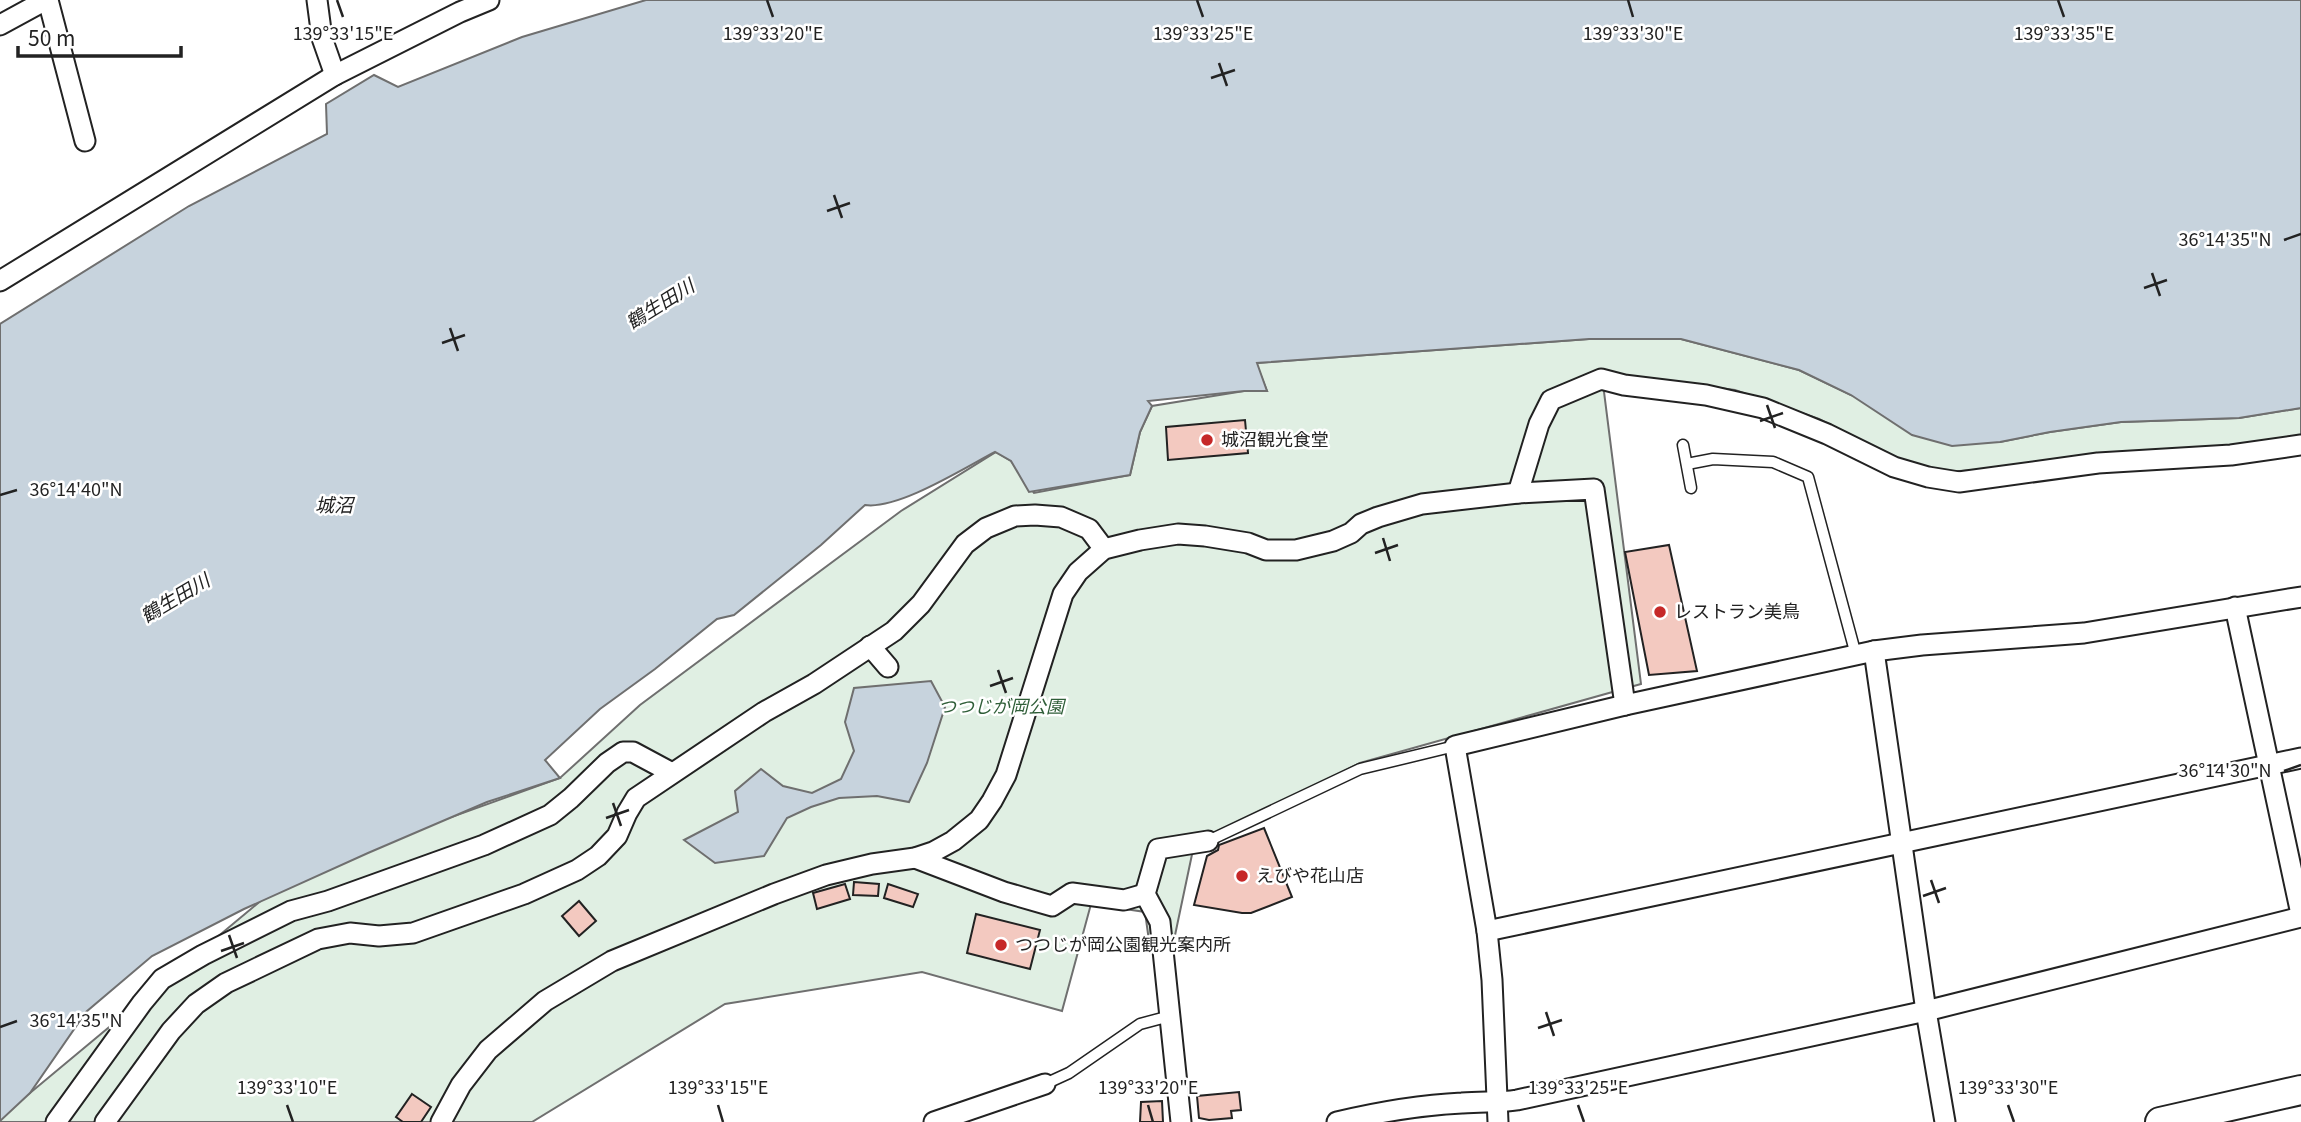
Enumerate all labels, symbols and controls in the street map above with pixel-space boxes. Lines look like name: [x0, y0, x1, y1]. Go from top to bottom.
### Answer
scale bar: [18, 14, 180, 58]
text: 139°33'15"E: [293, 19, 393, 45]
text: 139°33'20"E: [723, 19, 823, 45]
text: 139°33'25"E: [1153, 19, 1253, 45]
text: 139°33'30"E: [1583, 19, 1683, 45]
text: 139°33'35"E: [2014, 19, 2114, 45]
text: 50 m: [28, 22, 75, 52]
text: 36°14'35"N: [2178, 225, 2272, 251]
water label: 鶴生田川: [620, 270, 700, 334]
place label: 城沼観光食堂: [1221, 425, 1329, 451]
marker: 城沼観光食堂: [1199, 432, 1215, 448]
text: 36°14'40"N: [29, 475, 123, 501]
water label: 城沼: [315, 490, 356, 517]
water label: 鶴生田川: [135, 565, 215, 628]
place label: レストラン美鳥: [1674, 597, 1800, 623]
marker: レストラン美鳥: [1652, 604, 1668, 620]
park label: つつじが岡公園: [938, 692, 1067, 718]
text: 36°14'30"N: [2178, 756, 2272, 782]
place label: えびや花山店: [1256, 861, 1364, 887]
marker: えびや花山店: [1234, 868, 1250, 884]
place label: つつじが岡公園観光案内所: [1015, 930, 1231, 956]
marker: つつじが岡公園観光案内所: [993, 937, 1009, 953]
text: 36°14'35"N: [29, 1006, 123, 1032]
text: 139°33'10"E: [237, 1073, 337, 1099]
text: 139°33'15"E: [668, 1073, 768, 1099]
text: 139°33'20"E: [1098, 1073, 1198, 1099]
text: 139°33'25"E: [1528, 1073, 1628, 1099]
text: 139°33'30"E: [1958, 1073, 2058, 1099]

